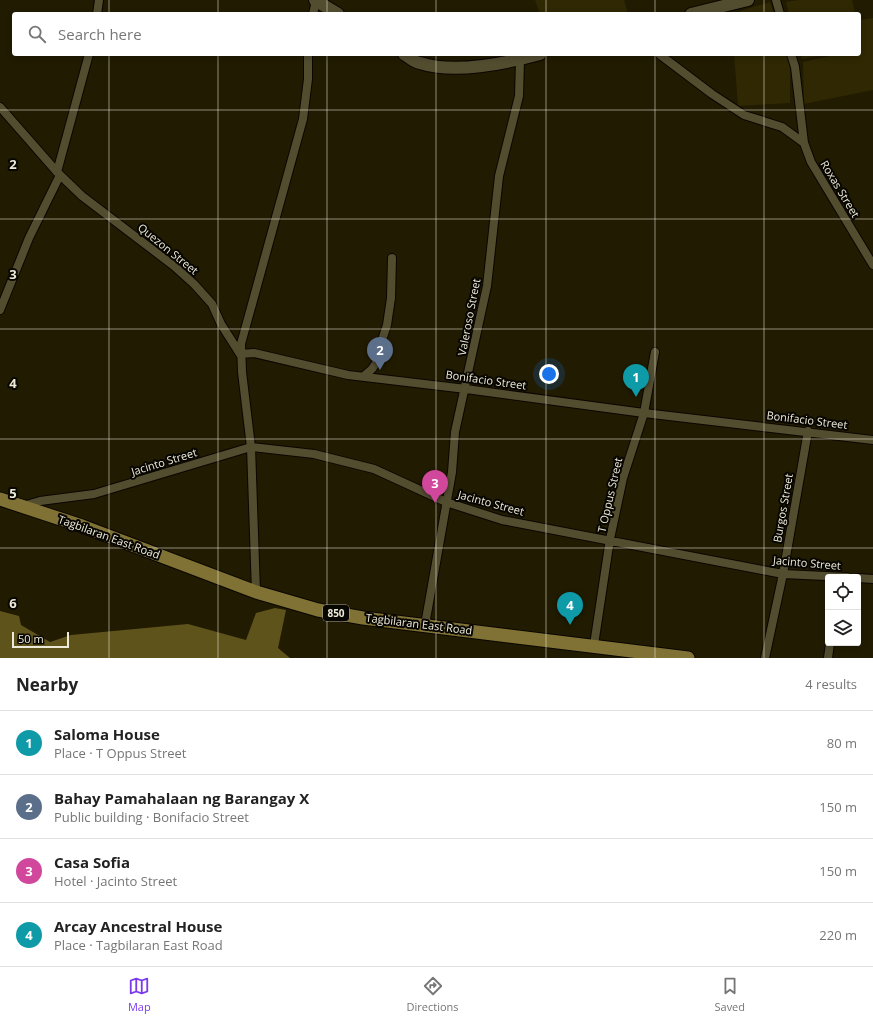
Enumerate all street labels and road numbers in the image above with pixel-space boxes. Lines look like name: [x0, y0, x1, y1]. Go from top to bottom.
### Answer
street label: Roxas Street: [817, 157, 863, 220]
street label: Quezon Street: [135, 220, 202, 278]
street label: Valeroso Street: [454, 277, 483, 357]
street label: Bonifacio Street: [445, 366, 527, 393]
street label: Bonifacio Street: [766, 407, 848, 432]
street label: Jacinto Street: [128, 444, 199, 479]
street label: T Oppus Street: [594, 456, 625, 534]
street label: Burgos Street: [769, 472, 796, 544]
street label: Jacinto Street: [455, 486, 526, 519]
street label: Tagbilaran East Road: [56, 511, 162, 562]
street label: Jacinto Street: [772, 552, 842, 573]
road number: 850: [323, 605, 349, 621]
street label: Tagbilaran East Road: [365, 610, 473, 637]

